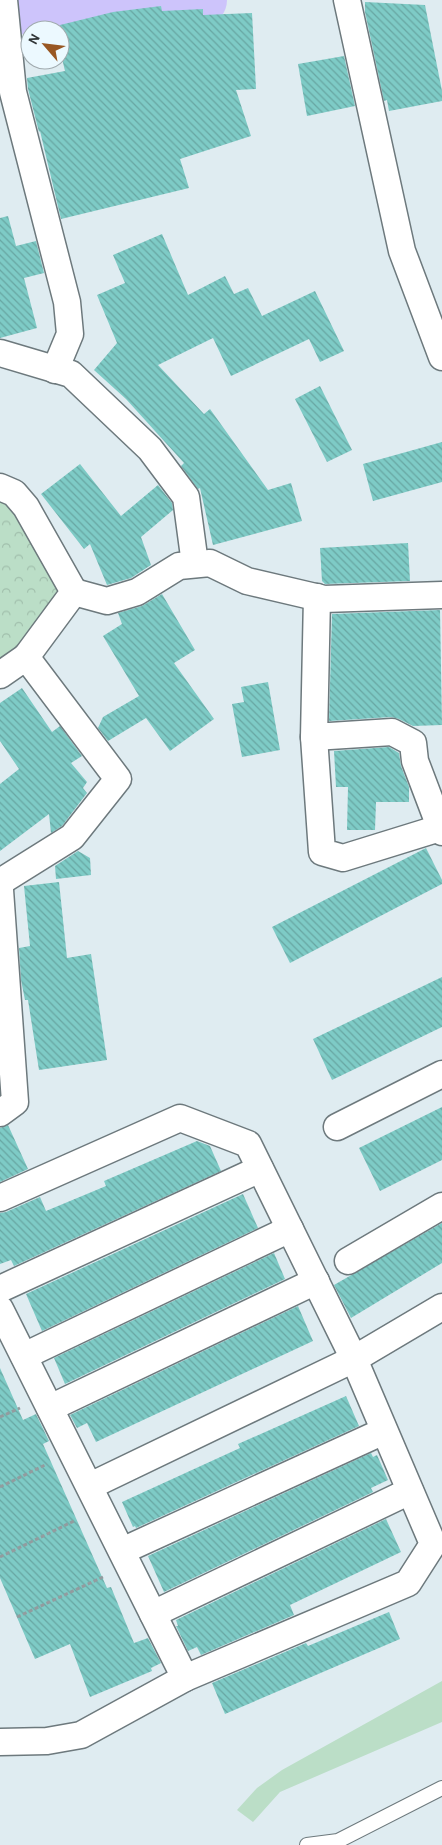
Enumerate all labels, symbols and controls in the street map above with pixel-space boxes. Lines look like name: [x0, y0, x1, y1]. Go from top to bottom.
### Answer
north arrow: [20, 20, 70, 70]
text: N: [26, 32, 43, 47]

